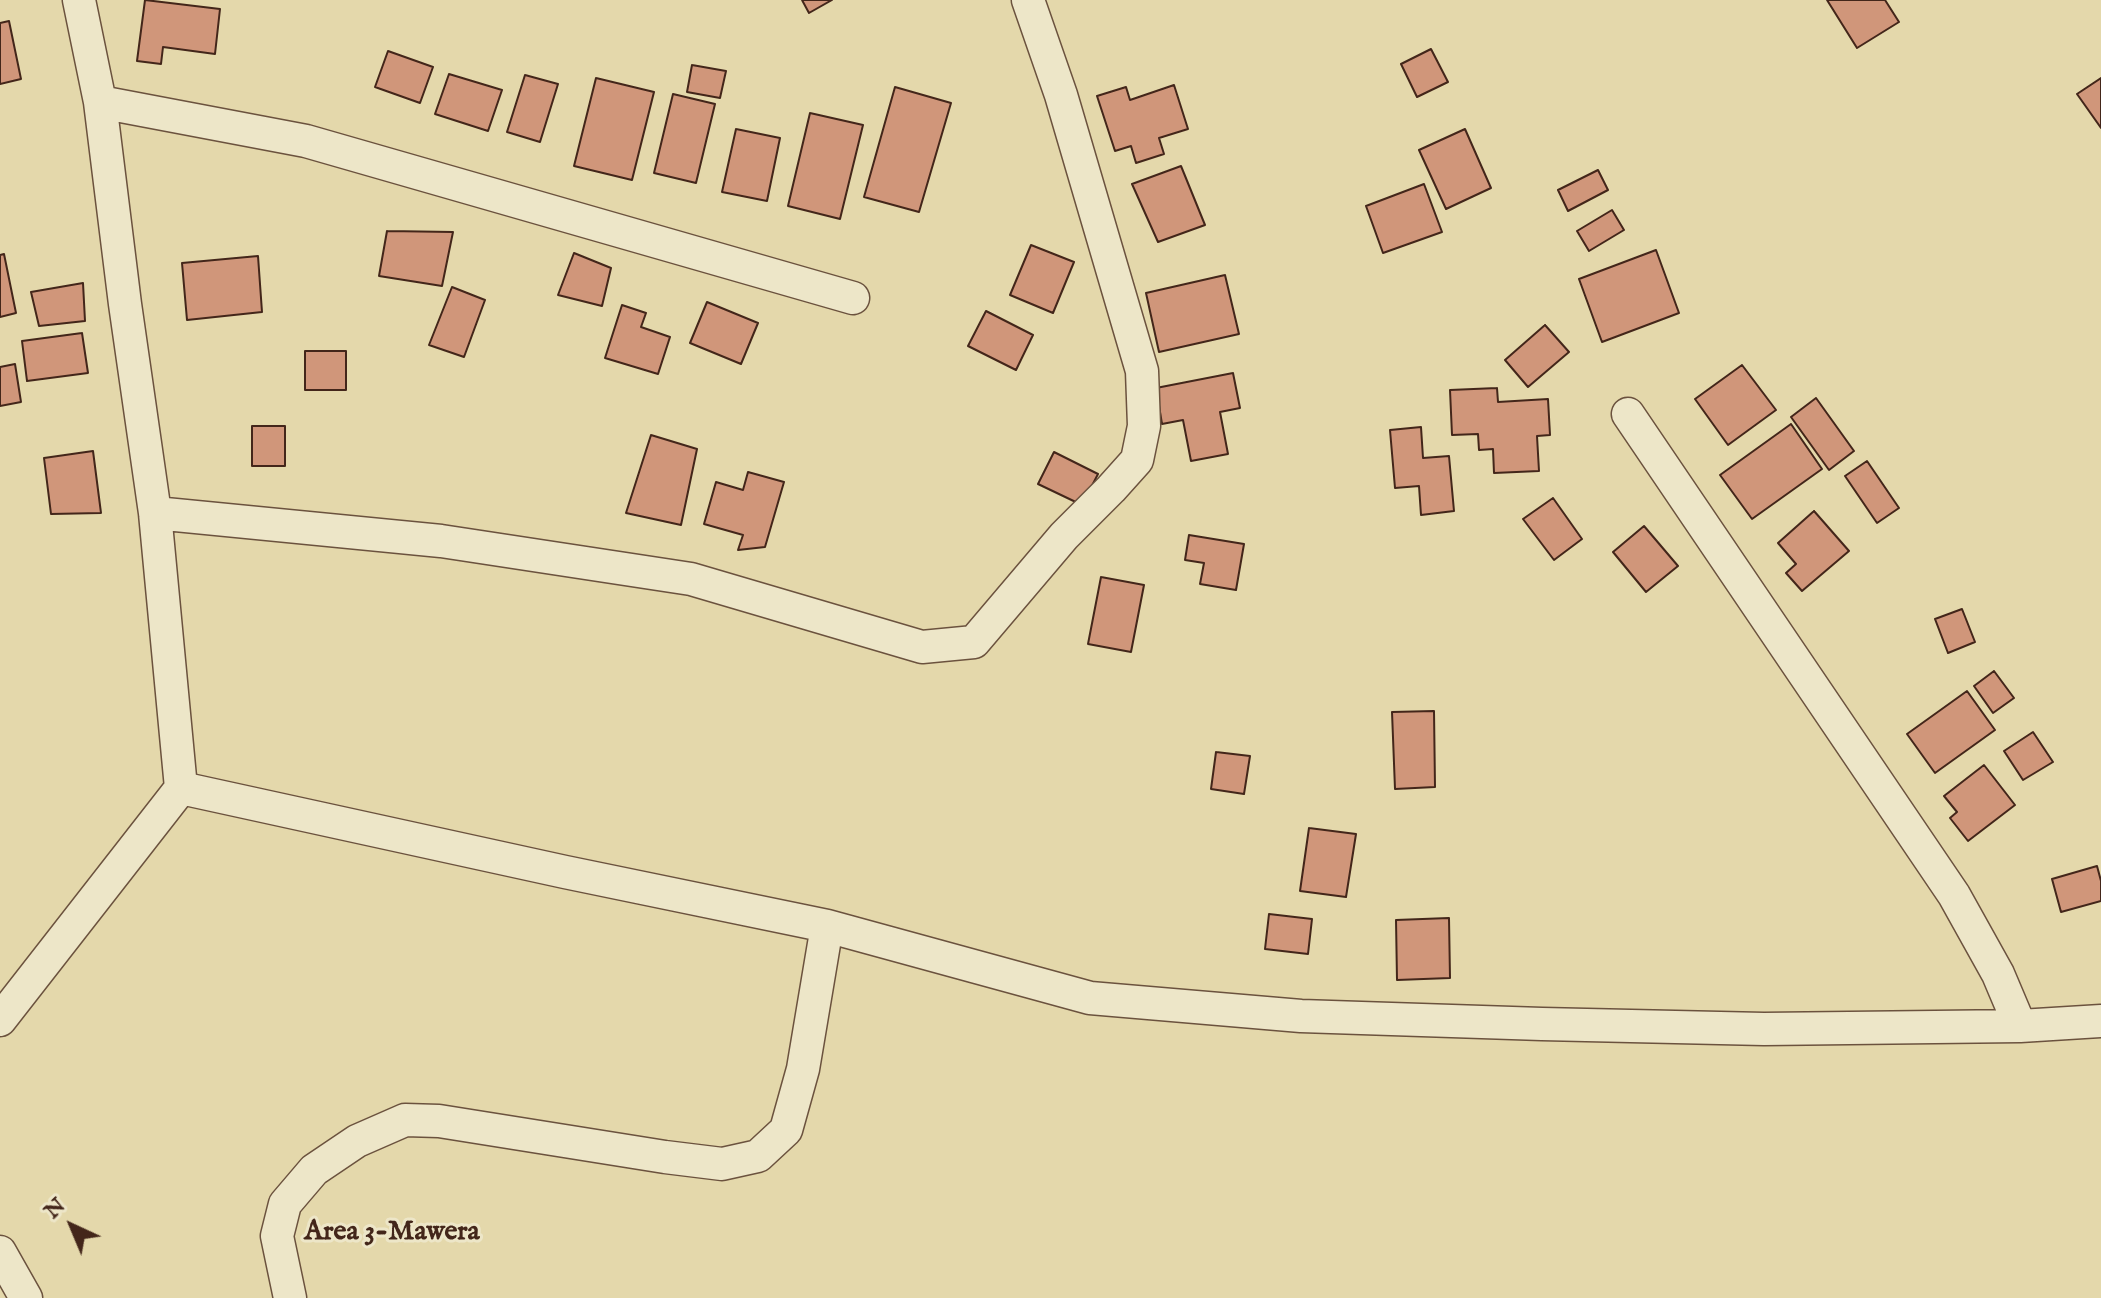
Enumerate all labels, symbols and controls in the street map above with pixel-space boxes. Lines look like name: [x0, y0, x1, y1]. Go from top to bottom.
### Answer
north arrow: [32, 1186, 112, 1266]
text: N: [39, 1192, 72, 1225]
district label: Area 3-Mawera: [304, 1216, 480, 1250]

